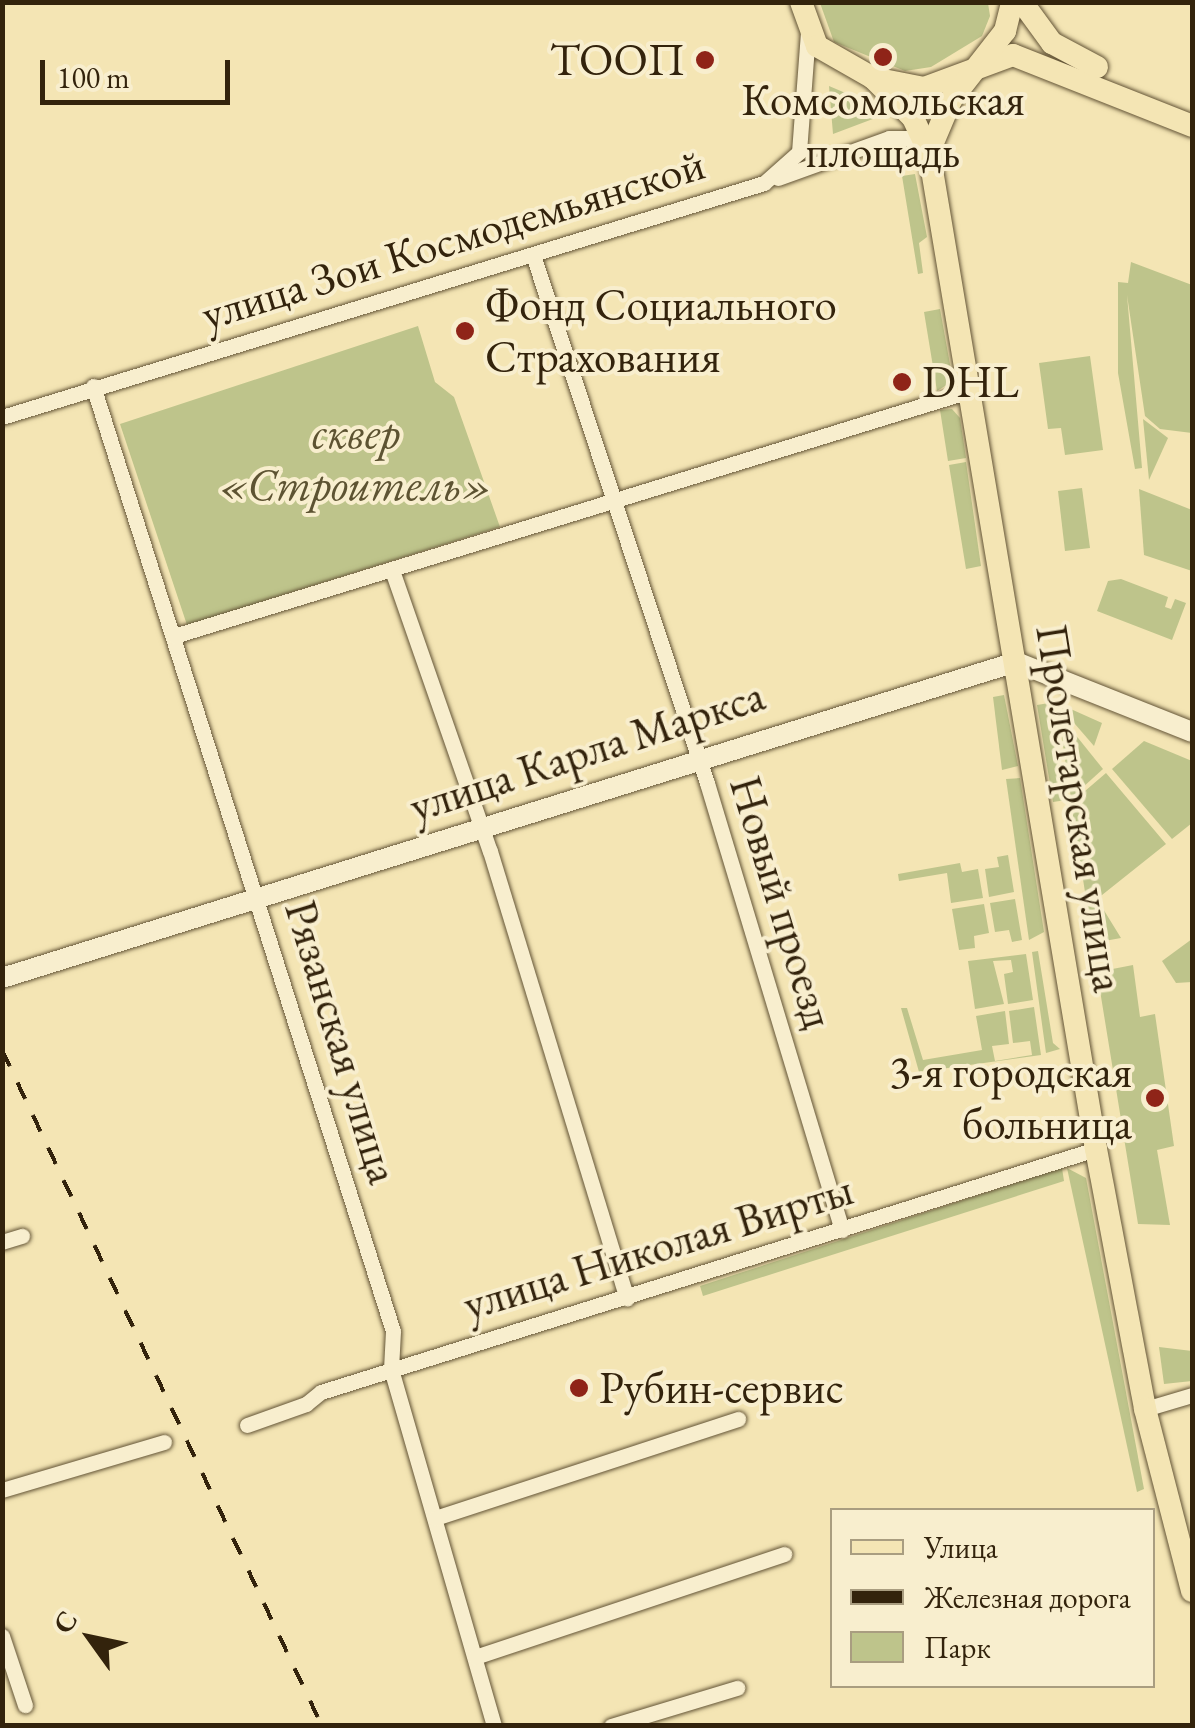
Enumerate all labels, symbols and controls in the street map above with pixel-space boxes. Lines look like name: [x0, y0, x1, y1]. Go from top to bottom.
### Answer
place label: ТООП: [550, 33, 685, 87]
scale bar: [45, 40, 235, 102]
marker: Комсомольская площадь: [872, 46, 894, 68]
marker: ТООП: [694, 49, 716, 71]
text: 100 m: [57, 58, 130, 97]
place label: Комсомольская площадь: [741, 73, 1025, 179]
street label: улица Зои Космодемьянской: [195, 137, 711, 341]
place label: Фонд Социального Страхования: [485, 278, 837, 384]
marker: Фонд Социального Страхования: [454, 320, 476, 342]
place label: DHL: [922, 355, 1019, 409]
marker: DHL: [891, 371, 913, 393]
park label: сквер «Строитель»: [219, 406, 493, 512]
street label: Пролетарская улица: [1024, 620, 1136, 996]
street label: улица Карла Маркса: [403, 668, 771, 834]
street label: Новый проезд: [718, 769, 846, 1035]
street label: Рязанская улица: [273, 894, 411, 1190]
place label: 3-я городская больница: [889, 1045, 1132, 1151]
marker: 3-я городская больница: [1142, 1085, 1168, 1111]
street label: улица Николая Вирты: [457, 1162, 859, 1332]
place label: Рубин-сервис: [599, 1361, 844, 1415]
marker: Рубин-сервис: [568, 1377, 590, 1399]
legend: [830, 1508, 1155, 1688]
text: Улица: [924, 1528, 998, 1567]
text: Железная дорога: [924, 1578, 1131, 1617]
north arrow: [40, 1588, 140, 1688]
text: С: [44, 1604, 85, 1640]
text: Парк: [924, 1628, 991, 1667]

